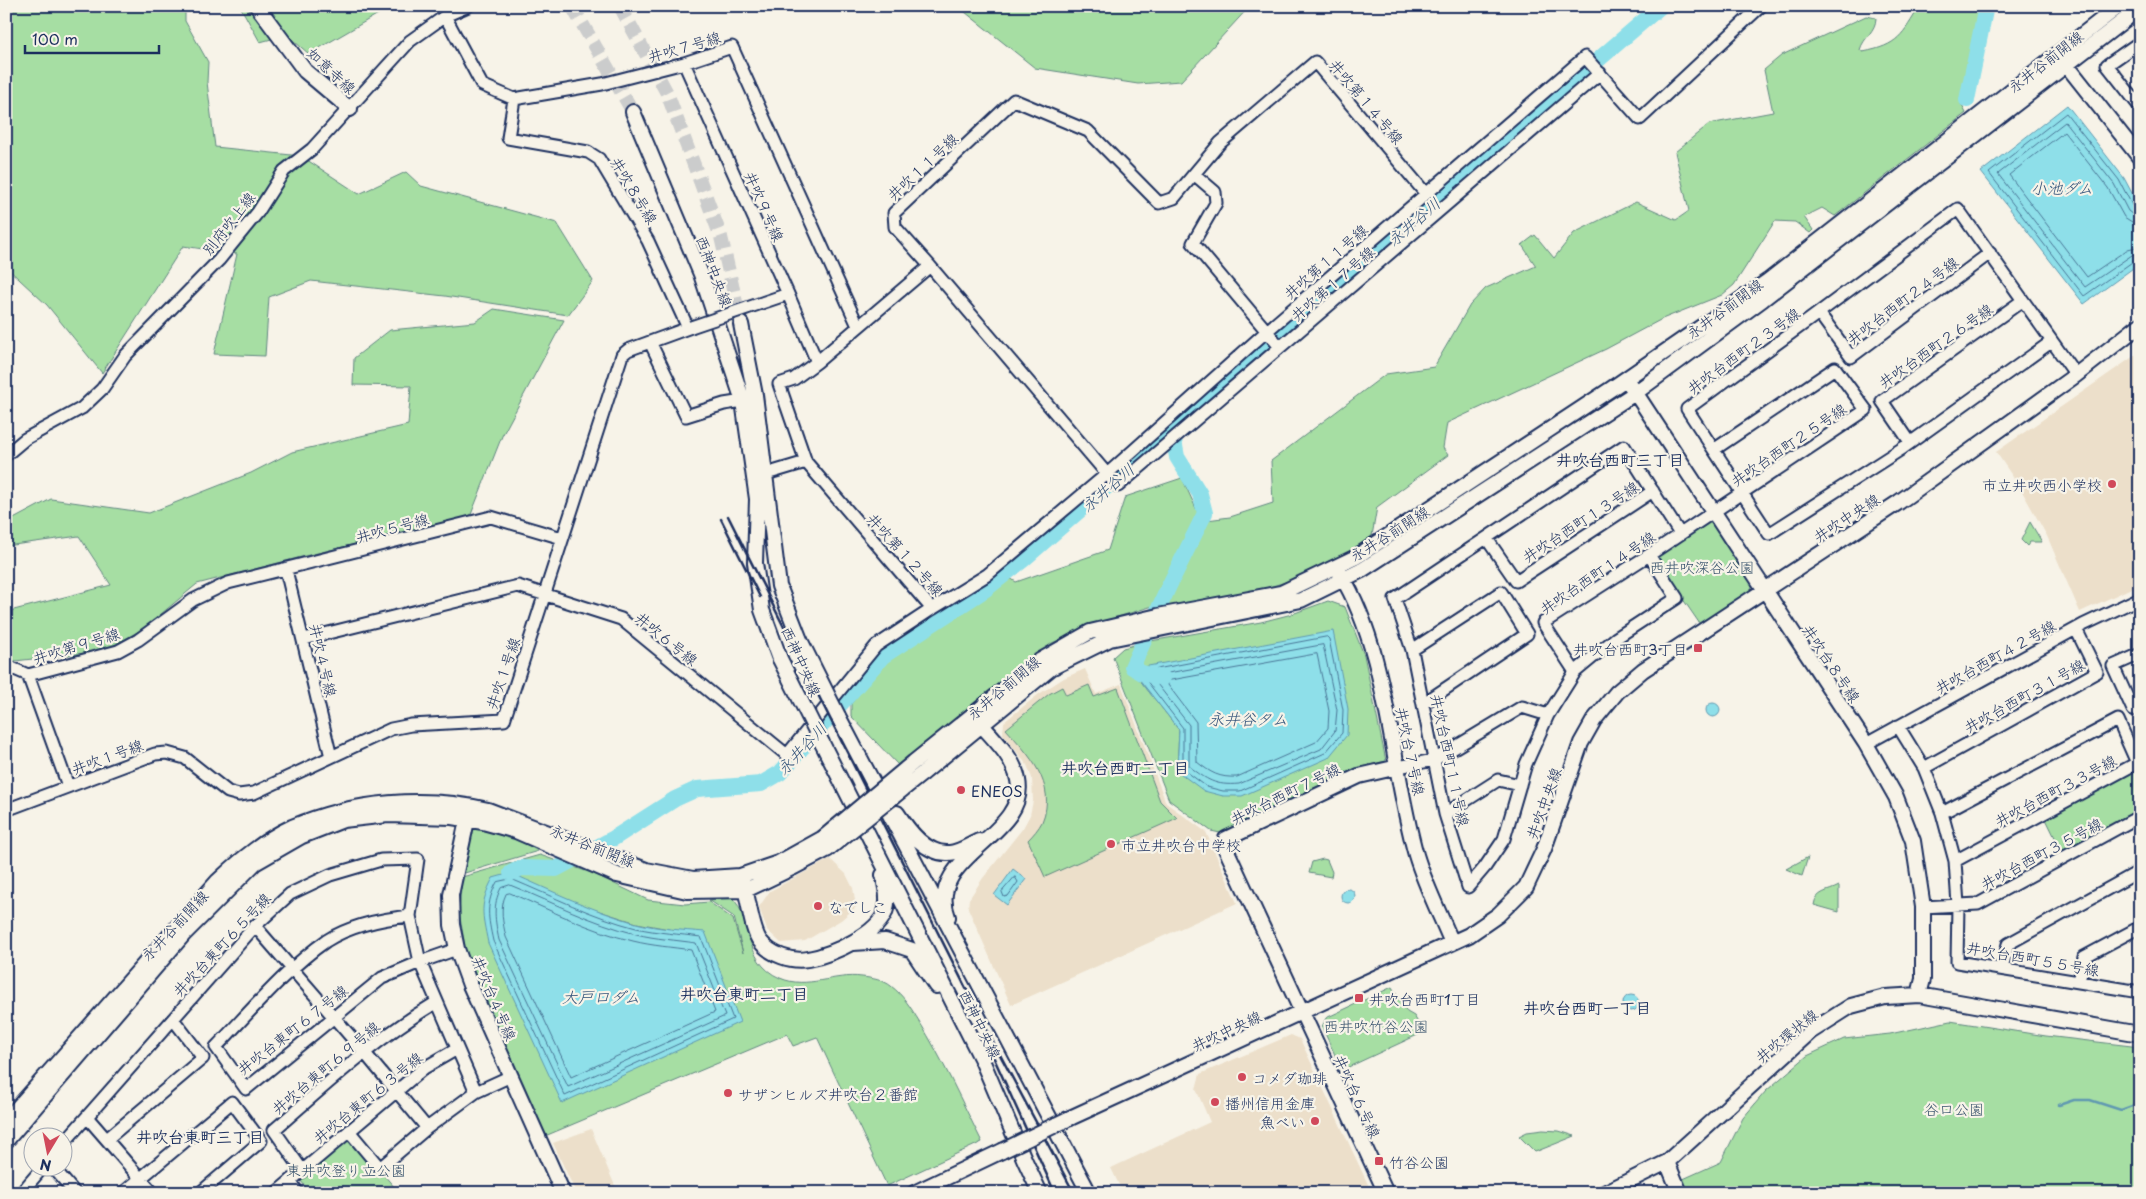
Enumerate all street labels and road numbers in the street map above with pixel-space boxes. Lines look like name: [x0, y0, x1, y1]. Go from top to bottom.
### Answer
street label: 永井谷前開線: [2002, 24, 2088, 98]
street label: 井吹７号線: [645, 25, 723, 67]
street label: 如意寺線: [302, 41, 362, 99]
street label: 井吹第１４号線: [1324, 53, 1410, 149]
street label: 井吹１１号線: [881, 127, 963, 205]
street label: 井吹８号線: [606, 152, 664, 228]
street label: 井吹９号線: [739, 167, 791, 245]
street label: 別府吹上線: [196, 186, 260, 260]
street label: 井吹第１１号線: [1278, 218, 1372, 304]
street label: 西神中央線: [691, 232, 739, 310]
street label: 井吹第１７号線: [1285, 240, 1379, 326]
street label: 井吹台西町２４号線: [1841, 250, 1963, 350]
street label: 永井谷前開線: [1681, 272, 1767, 344]
street label: 井吹台西町２６号線: [1873, 297, 1997, 393]
street label: 井吹台西町２３号線: [1682, 301, 1804, 399]
street label: 井吹台西町２５号線: [1726, 397, 1850, 491]
street label: 井吹台西町１３号線: [1517, 475, 1643, 567]
street label: 井吹中央線: [1808, 487, 1884, 547]
street label: 永井谷前開線: [1345, 499, 1433, 567]
street label: 井吹５号線: [353, 506, 431, 548]
street label: 井吹第１２号線: [862, 507, 950, 601]
street label: 井吹台西町１４号線: [1535, 525, 1659, 619]
street label: 井吹６号線: [631, 605, 703, 671]
street label: 井吹台西町４２号線: [1930, 613, 2060, 699]
street label: 井吹台８号線: [1797, 619, 1867, 707]
street label: 井吹第９号線: [30, 621, 122, 669]
street label: 井吹４号線: [304, 621, 344, 699]
street label: 西神中央線: [776, 622, 828, 700]
street label: 井吹１号線: [479, 634, 525, 712]
street label: 永井谷前開線: [961, 649, 1045, 725]
street label: 井吹台西町３１号線: [1959, 652, 2089, 738]
street label: 井吹台西町１１号線: [1426, 692, 1476, 828]
street label: 井吹台７号線: [1390, 705, 1432, 797]
street label: 井吹１号線: [68, 732, 146, 780]
street label: 井吹台西町３３号線: [1990, 748, 2120, 832]
street label: 井吹台西町７号線: [1226, 756, 1344, 830]
street label: 井吹中央線: [1519, 764, 1567, 842]
street label: 井吹台西町３５号線: [1976, 811, 2106, 895]
street label: 永井谷前開線: [547, 817, 639, 873]
street label: 永井谷前開線: [135, 884, 213, 966]
street label: 井吹台東町６５号線: [167, 887, 275, 1001]
street label: 井吹台西町５５号線: [1965, 935, 2101, 981]
street label: 井吹台４号線: [467, 952, 523, 1044]
street label: 井吹台東町６７号線: [232, 978, 352, 1080]
street label: 西神中央線: [954, 985, 1008, 1063]
street label: 井吹環状線: [1750, 1002, 1822, 1068]
street label: 井吹中央線: [1187, 1004, 1265, 1056]
street label: 井吹台東町６９号線: [266, 1015, 384, 1119]
street label: 井吹台東町６３号線: [307, 1046, 427, 1148]
street label: 井吹台６号線: [1329, 1050, 1387, 1142]

